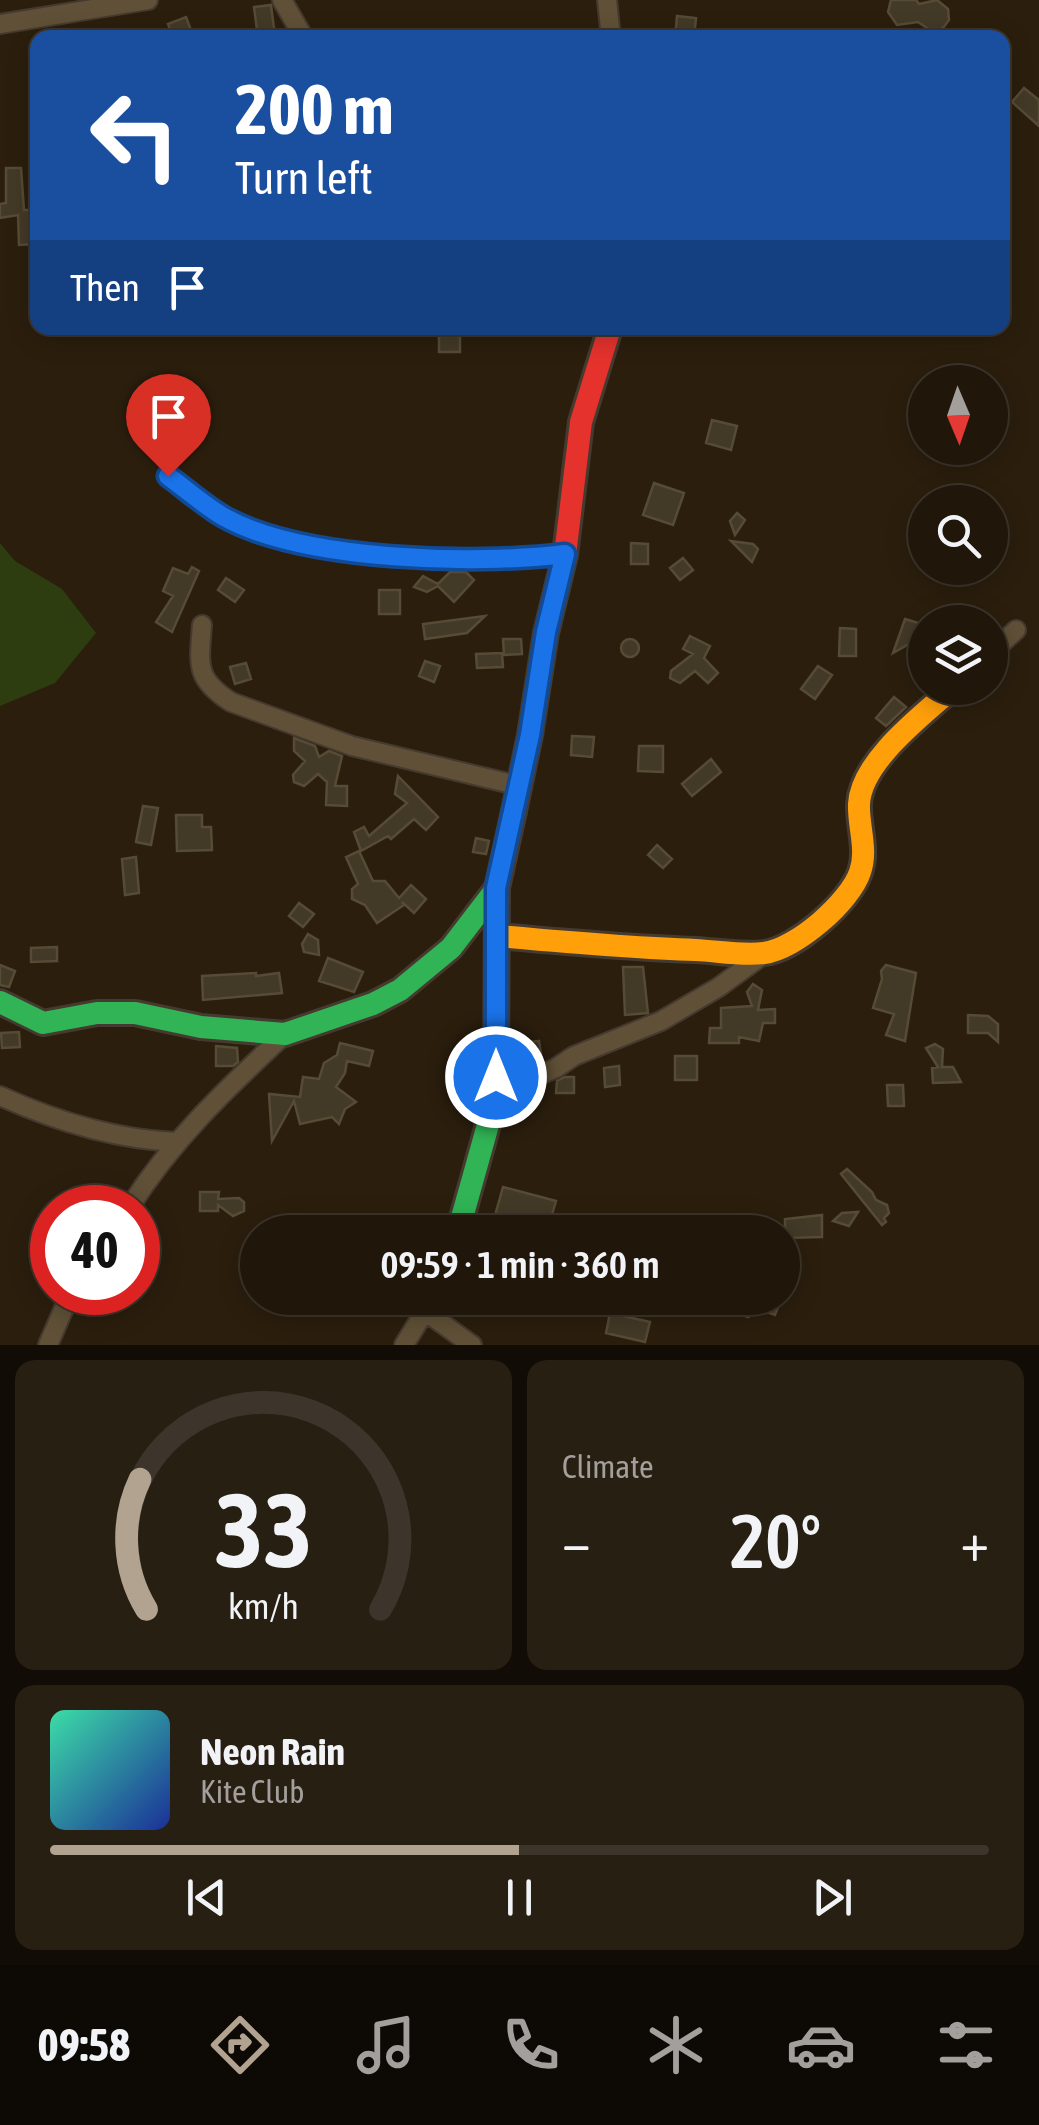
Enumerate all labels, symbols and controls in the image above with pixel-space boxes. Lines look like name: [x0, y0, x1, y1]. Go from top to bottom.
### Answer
text: 200 m: [235, 69, 394, 149]
icon: left: [70, 70, 200, 200]
text: Turn left: [235, 152, 373, 204]
icon: arrive: [160, 260, 215, 315]
text: Then: [70, 266, 140, 309]
north arrow: [908, 365, 1008, 465]
map controls: [908, 365, 1008, 705]
pin: [126, 374, 211, 477]
icon: arrive: [141, 389, 196, 444]
button: search: [908, 485, 1008, 585]
button: layers: [908, 605, 1008, 705]
position arrow: [444, 1025, 548, 1129]
speed limit sign: 40: [30, 1185, 160, 1315]
text: 09:59 · 1 min · 360 m: [380, 1243, 660, 1286]
text: Climate: [562, 1448, 654, 1485]
text: 33: [215, 1470, 312, 1589]
text: 20°: [730, 1498, 821, 1584]
text: −: [562, 1510, 591, 1573]
text: +: [960, 1510, 989, 1573]
text: km/h: [228, 1586, 299, 1627]
text: Neon Rain: [200, 1730, 345, 1773]
text: Kite Club: [200, 1773, 304, 1810]
icon: previous: [179, 1870, 234, 1925]
icon: pause: [492, 1870, 547, 1925]
icon: next: [805, 1870, 860, 1925]
icon: directions: [205, 2010, 275, 2080]
icon: music: [351, 2010, 421, 2080]
icon: phone: [496, 2010, 566, 2080]
icon: climate: [641, 2010, 711, 2080]
icon: car: [786, 2010, 856, 2080]
icon: filters: [931, 2010, 1001, 2080]
text: 09:58: [38, 2019, 130, 2071]

